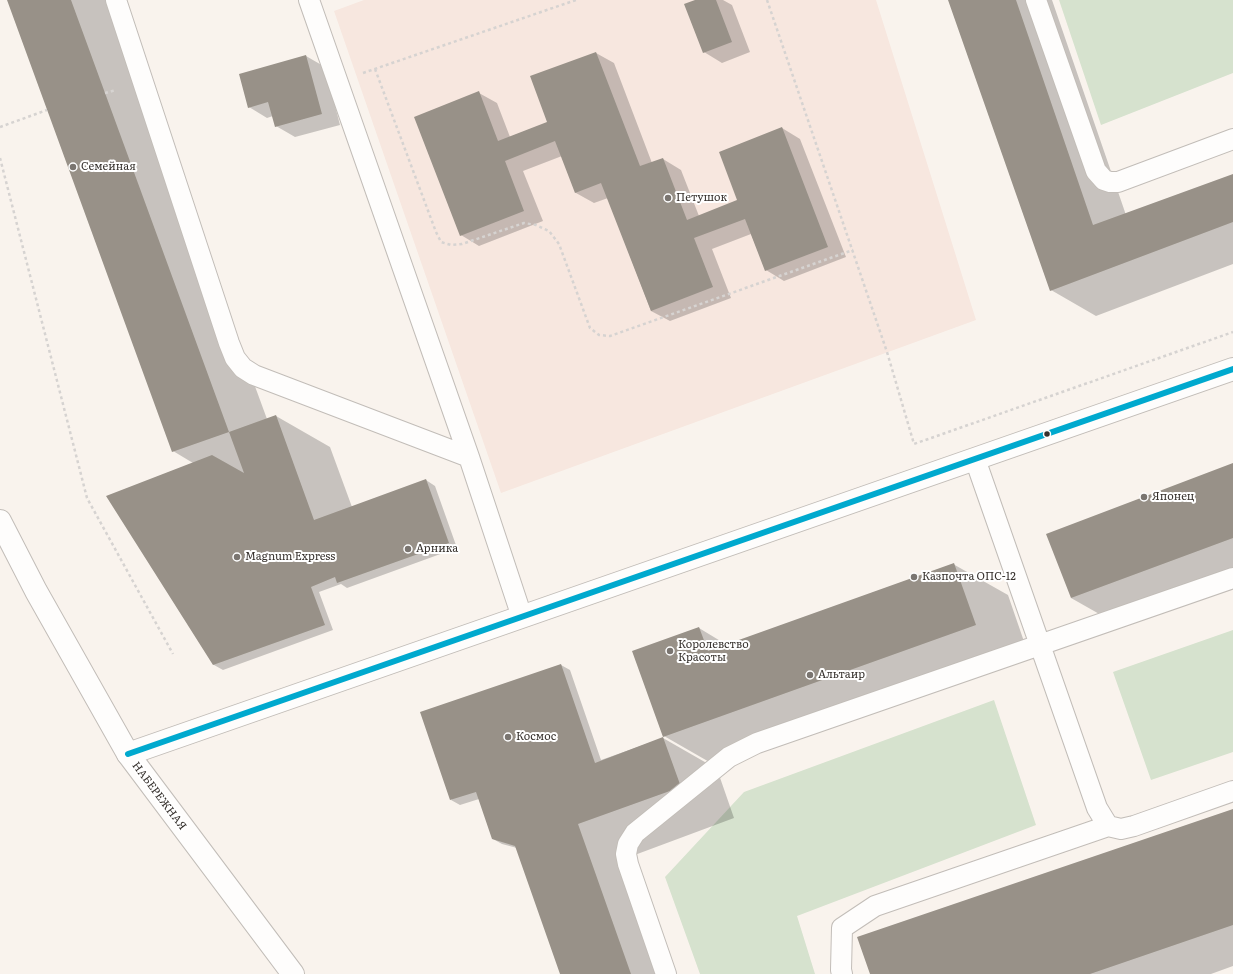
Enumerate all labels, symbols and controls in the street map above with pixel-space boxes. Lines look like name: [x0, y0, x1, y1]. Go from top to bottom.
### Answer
place label: Семейная: [81, 160, 136, 174]
marker: Семейная: [68, 162, 78, 172]
place label: Петушок: [676, 191, 727, 205]
marker: Петушок: [663, 193, 673, 203]
unlabelled marker: [1042, 429, 1052, 439]
place label: Японец: [1152, 490, 1194, 504]
marker: Японец: [1139, 492, 1149, 502]
place label: Арника: [416, 542, 458, 556]
marker: Арника: [403, 544, 413, 554]
place label: Magnum Express: [245, 550, 335, 564]
marker: Magnum Express: [232, 552, 242, 562]
place label: Казпочта ОПС-12: [922, 570, 1016, 584]
marker: Казпочта ОПС-12: [909, 572, 919, 582]
place label: Королевство Красоты: [678, 638, 749, 664]
marker: Королевство Красоты: [665, 646, 675, 656]
place label: Альтаир: [818, 668, 865, 682]
marker: Альтаир: [805, 670, 815, 680]
place label: Космос: [516, 730, 556, 744]
marker: Космос: [503, 732, 513, 742]
street label: НАБЕРЕЖНАЯ: [129, 759, 189, 833]

